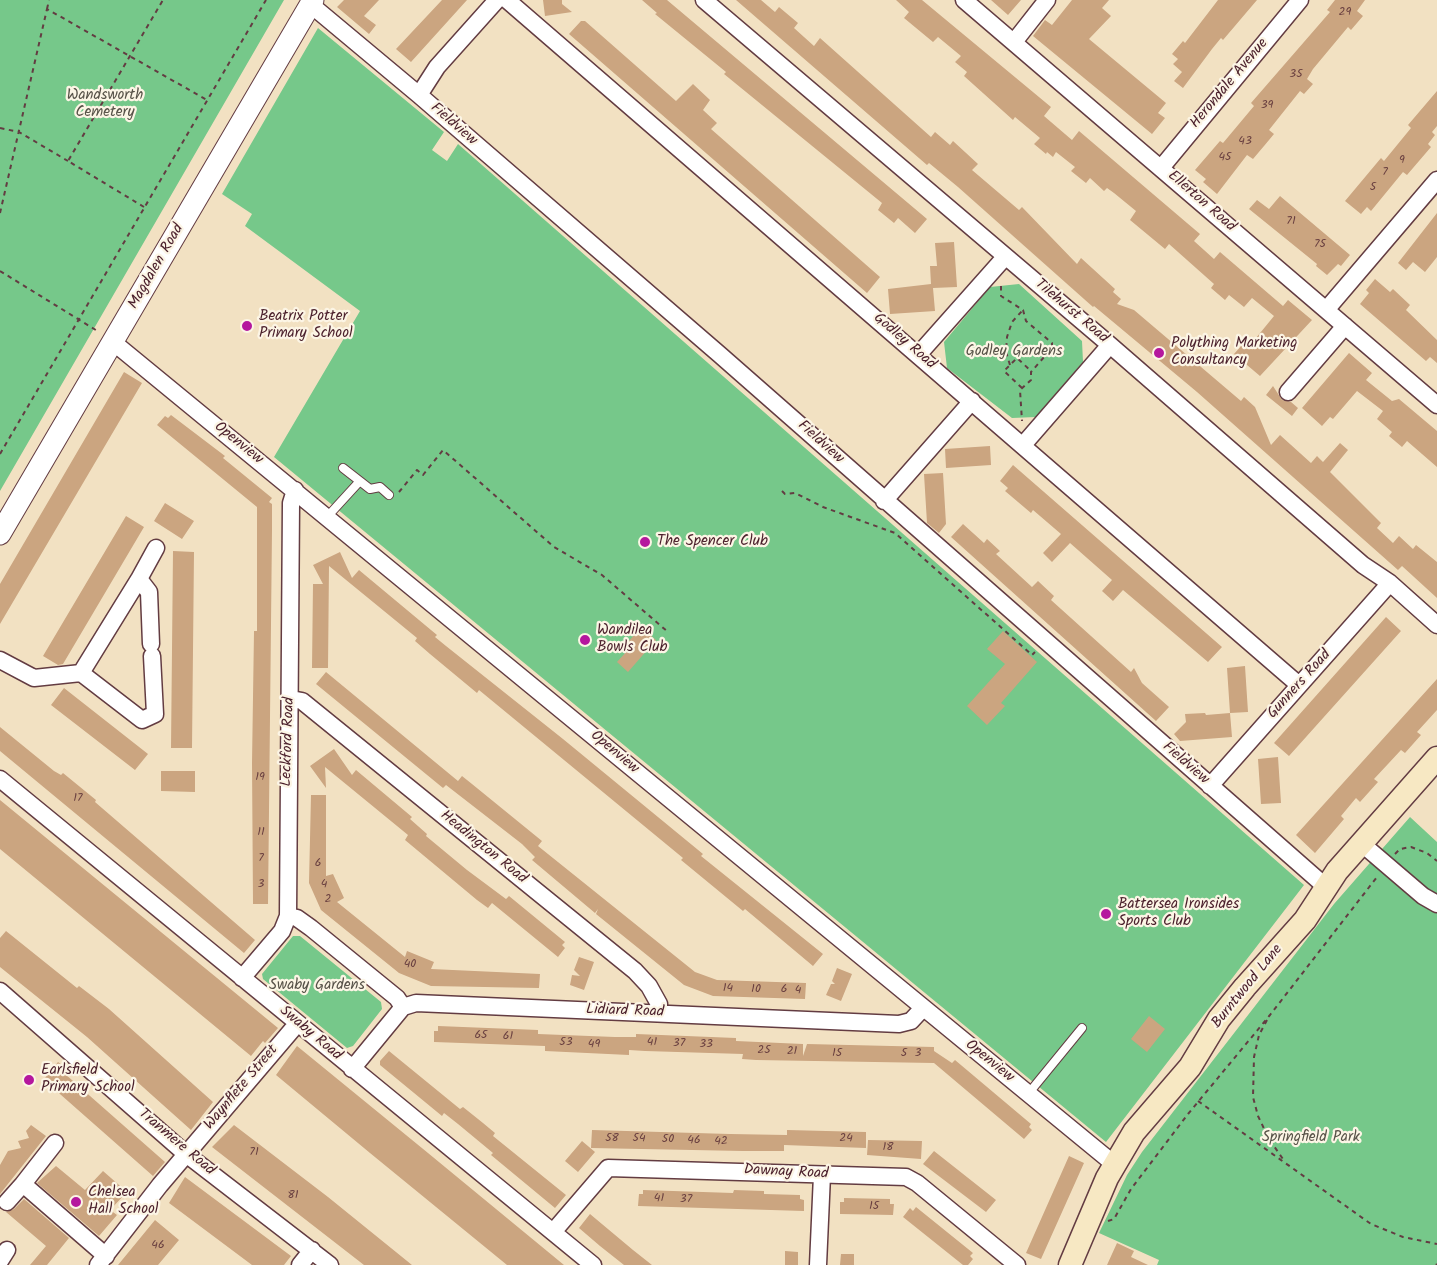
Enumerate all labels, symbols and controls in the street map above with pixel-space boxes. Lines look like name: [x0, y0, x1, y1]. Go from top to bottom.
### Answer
house number: 29: [1339, 6, 1351, 20]
street label: Herondale Avenue: [1187, 35, 1273, 133]
house number: 35: [1289, 68, 1303, 82]
park label: Wandsworth Cemetery: [67, 87, 143, 122]
house number: 39: [1261, 99, 1273, 113]
street label: Fieldview: [426, 100, 480, 150]
house number: 43: [1238, 135, 1252, 149]
house number: 45: [1218, 151, 1232, 165]
house number: 9: [1399, 154, 1405, 168]
house number: 7: [1382, 166, 1388, 180]
street label: Ellerton Road: [1163, 167, 1239, 237]
house number: 5: [1370, 181, 1376, 195]
house number: 71: [1286, 215, 1296, 229]
street label: Magdalen Road: [125, 221, 189, 313]
house number: 75: [1314, 238, 1326, 252]
street label: Tilehurst Road: [1031, 276, 1111, 348]
place label: Beatrix Potter Primary School: [259, 308, 353, 343]
street label: Godley Road: [869, 310, 939, 374]
marker: Beatrix Potter Primary School: [240, 319, 254, 333]
place label: Polything Marketing Consultancy: [1171, 335, 1297, 370]
park label: Godley Gardens: [966, 343, 1062, 361]
marker: Polything Marketing Consultancy: [1152, 346, 1166, 360]
street label: Fieldview: [793, 418, 847, 468]
street label: Openview: [210, 419, 266, 469]
place label: The Spencer Club: [657, 533, 768, 551]
marker: The Spencer Club: [638, 535, 652, 549]
place label: Wandilea Bowls Club: [597, 622, 667, 657]
marker: Wandilea Bowls Club: [578, 633, 592, 647]
street label: Gunners Road: [1264, 647, 1336, 723]
street label: Leckford Road: [278, 697, 300, 787]
street label: Openview: [586, 728, 642, 778]
street label: Fieldview: [1158, 739, 1212, 789]
house number: 19: [255, 771, 265, 785]
house number: 17: [73, 792, 83, 806]
street label: Headington Road: [436, 807, 530, 889]
house number: 11: [257, 826, 265, 840]
house number: 7: [258, 852, 264, 866]
house number: 6: [315, 857, 321, 871]
house number: 3: [258, 878, 264, 892]
house number: 4: [321, 878, 327, 892]
house number: 2: [325, 893, 331, 907]
place label: Battersea Ironsides Sports Club: [1118, 896, 1239, 931]
marker: Battersea Ironsides Sports Club: [1099, 907, 1113, 921]
street label: Burntwood Lane: [1209, 941, 1287, 1033]
house number: 40: [404, 958, 416, 972]
park label: Swaby Gardens: [269, 977, 365, 995]
house number: 14: [723, 982, 733, 996]
house number: 10: [751, 983, 761, 997]
house number: 6: [781, 983, 787, 997]
house number: 4: [795, 984, 801, 998]
street label: Lidiard Road: [586, 1002, 664, 1022]
street label: Swaby Road: [275, 1003, 345, 1065]
house number: 65: [474, 1029, 488, 1043]
house number: 61: [503, 1030, 513, 1044]
house number: 53: [559, 1036, 573, 1050]
house number: 41: [647, 1036, 657, 1050]
house number: 37: [673, 1037, 685, 1051]
street label: Openview: [961, 1037, 1017, 1087]
house number: 49: [588, 1038, 600, 1052]
house number: 33: [699, 1038, 713, 1052]
street label: Waynflete Street: [201, 1042, 283, 1134]
house number: 25: [757, 1044, 771, 1058]
house number: 21: [787, 1045, 797, 1059]
house number: 15: [832, 1047, 842, 1061]
house number: 5: [901, 1047, 907, 1061]
house number: 3: [915, 1047, 921, 1061]
place label: Earlsfield Primary School: [41, 1062, 135, 1097]
marker: Earlsfield Primary School: [22, 1073, 36, 1087]
street label: Tranmere Road: [134, 1106, 218, 1180]
park label: Springfield Park: [1262, 1129, 1360, 1147]
house number: 58: [605, 1132, 619, 1146]
house number: 54: [632, 1132, 646, 1146]
house number: 24: [839, 1132, 853, 1146]
house number: 50: [662, 1133, 674, 1147]
house number: 46: [687, 1134, 701, 1148]
house number: 42: [714, 1135, 728, 1149]
house number: 18: [883, 1141, 893, 1155]
house number: 71: [249, 1146, 259, 1160]
street label: Dawnay Road: [743, 1162, 829, 1184]
place label: Chelsea Hall School: [88, 1184, 158, 1219]
house number: 81: [288, 1189, 298, 1203]
house number: 41: [654, 1192, 664, 1206]
house number: 37: [680, 1193, 692, 1207]
marker: Chelsea Hall School: [69, 1195, 83, 1209]
house number: 15: [869, 1200, 879, 1214]
house number: 46: [151, 1239, 165, 1253]

